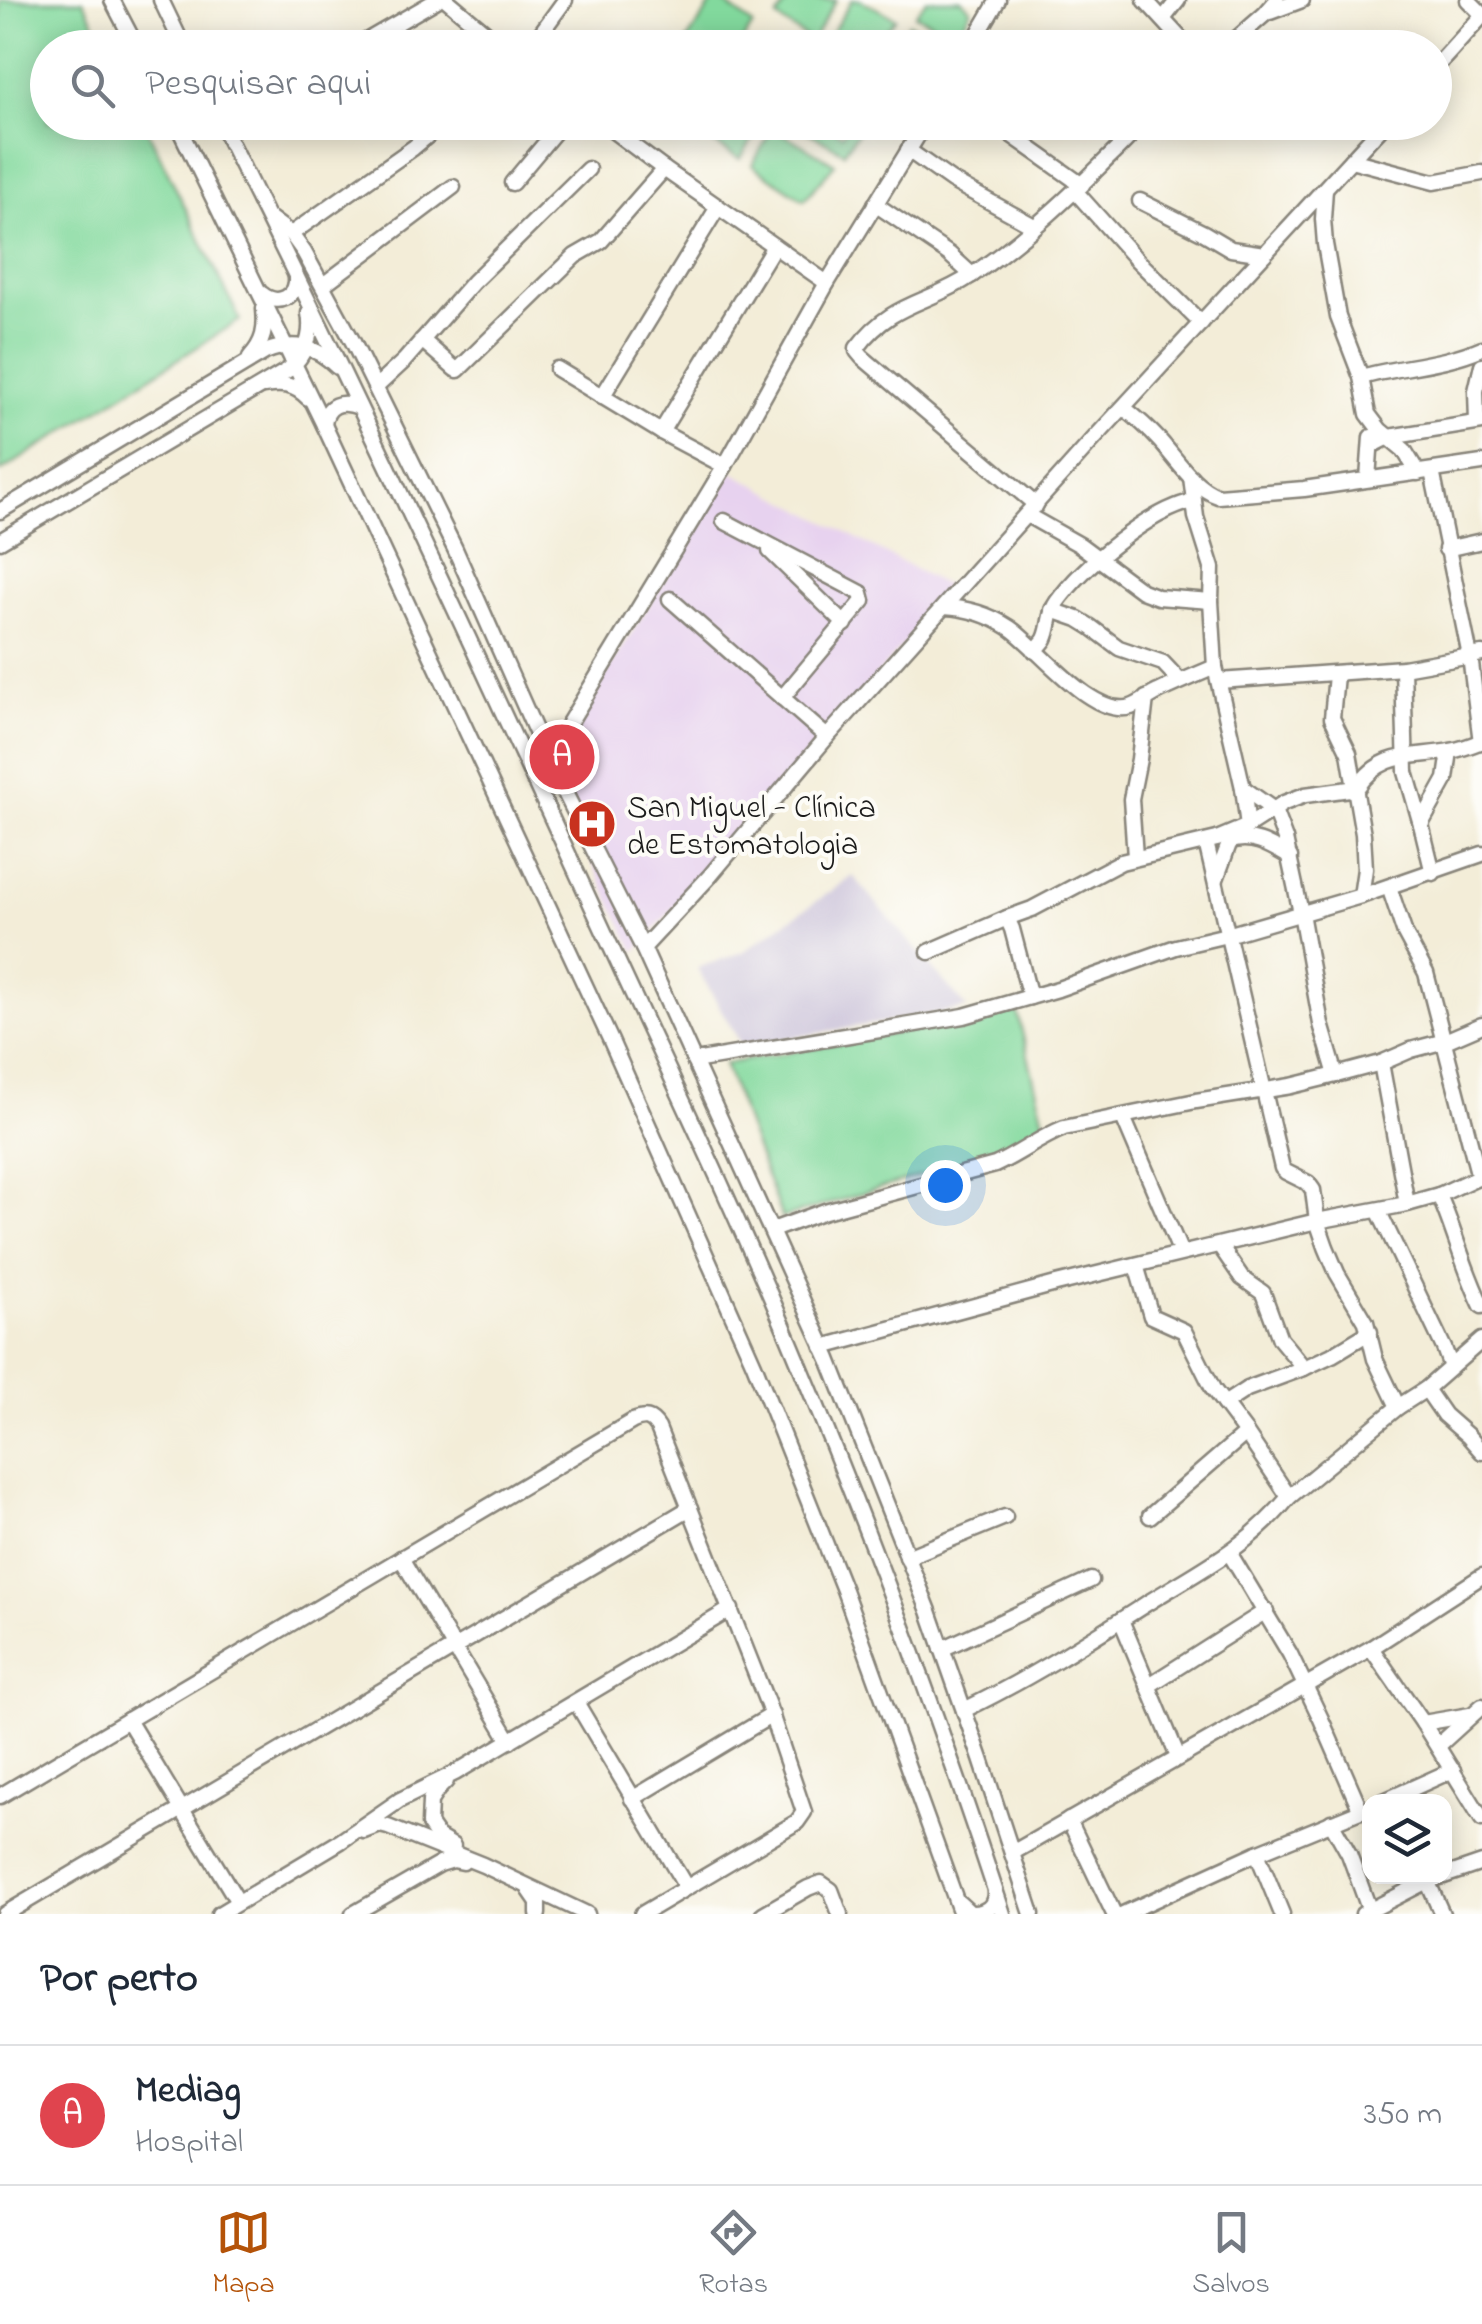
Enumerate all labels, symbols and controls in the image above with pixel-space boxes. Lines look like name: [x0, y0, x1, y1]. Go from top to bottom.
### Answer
search box: [30, 30, 1452, 140]
text: Pesquisar aqui: [145, 57, 371, 113]
icon: search: [65, 58, 120, 113]
pin: A: [530, 720, 594, 794]
place label: San Miguel - Clínica de Estomatologia: [627, 786, 876, 870]
hospital icon: San Miguel - Clínica de Estomatologia: [566, 798, 618, 850]
your location: [920, 1160, 971, 1211]
map controls: [1362, 1794, 1452, 1884]
button: layers: [1362, 1794, 1452, 1884]
text: Por perto: [40, 1949, 198, 2010]
text: Mediag: [135, 2064, 241, 2120]
text: A: [63, 2092, 82, 2139]
text: 350 m: [1364, 2092, 1442, 2139]
text: Hospital: [135, 2120, 243, 2167]
tab: Mapa: [212, 2205, 275, 2306]
tab: Rotas: [699, 2205, 768, 2306]
tab: Salvos: [1192, 2205, 1270, 2306]

